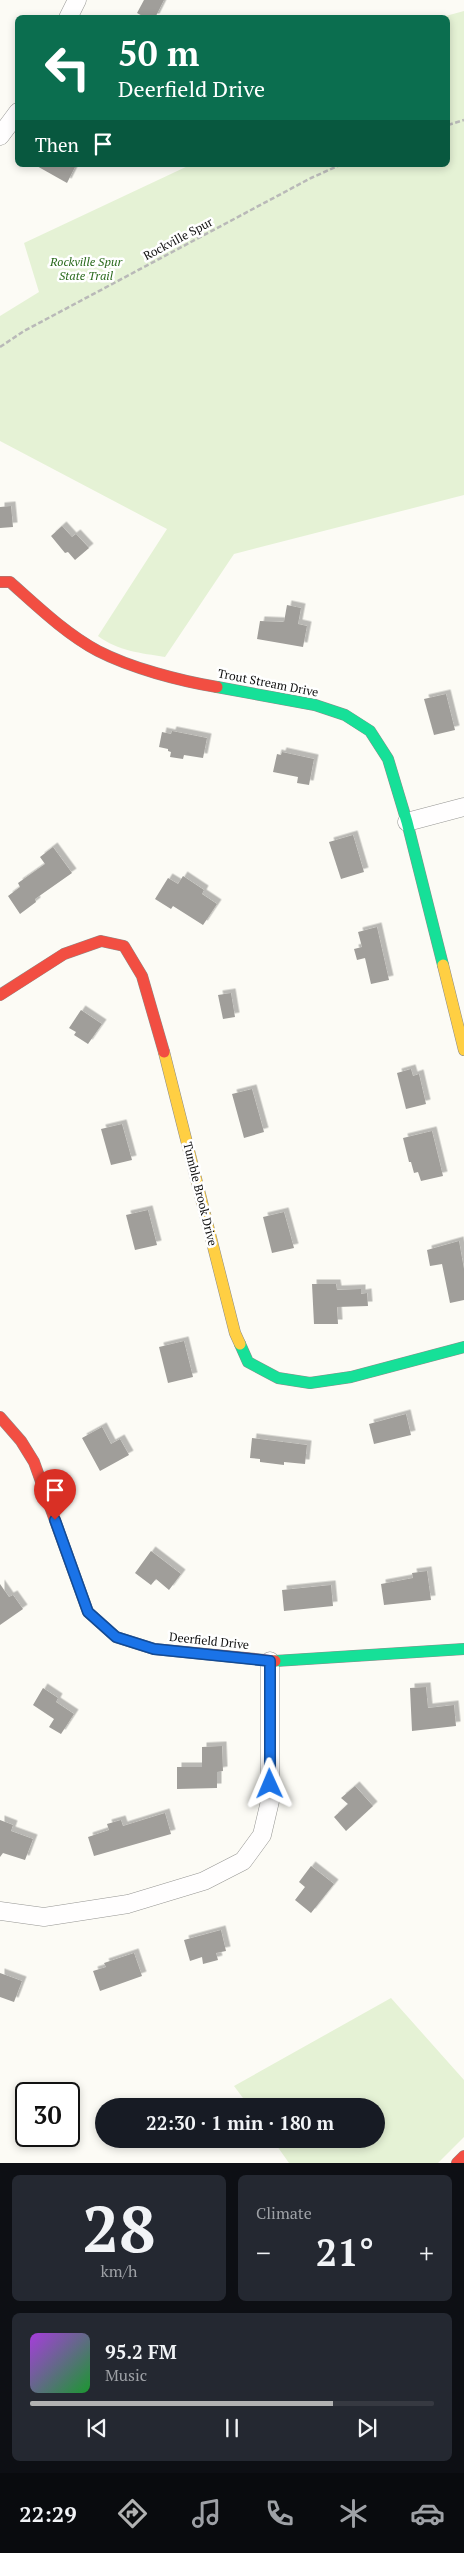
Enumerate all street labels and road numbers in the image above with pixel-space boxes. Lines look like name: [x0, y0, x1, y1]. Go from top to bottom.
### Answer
street label: Rockville Spur: [140, 214, 215, 263]
street label: Trout Stream Drive: [217, 665, 320, 700]
street label: Tumble Brook Drive: [180, 1140, 221, 1247]
street label: Deerfield Drive: [168, 1629, 250, 1652]

